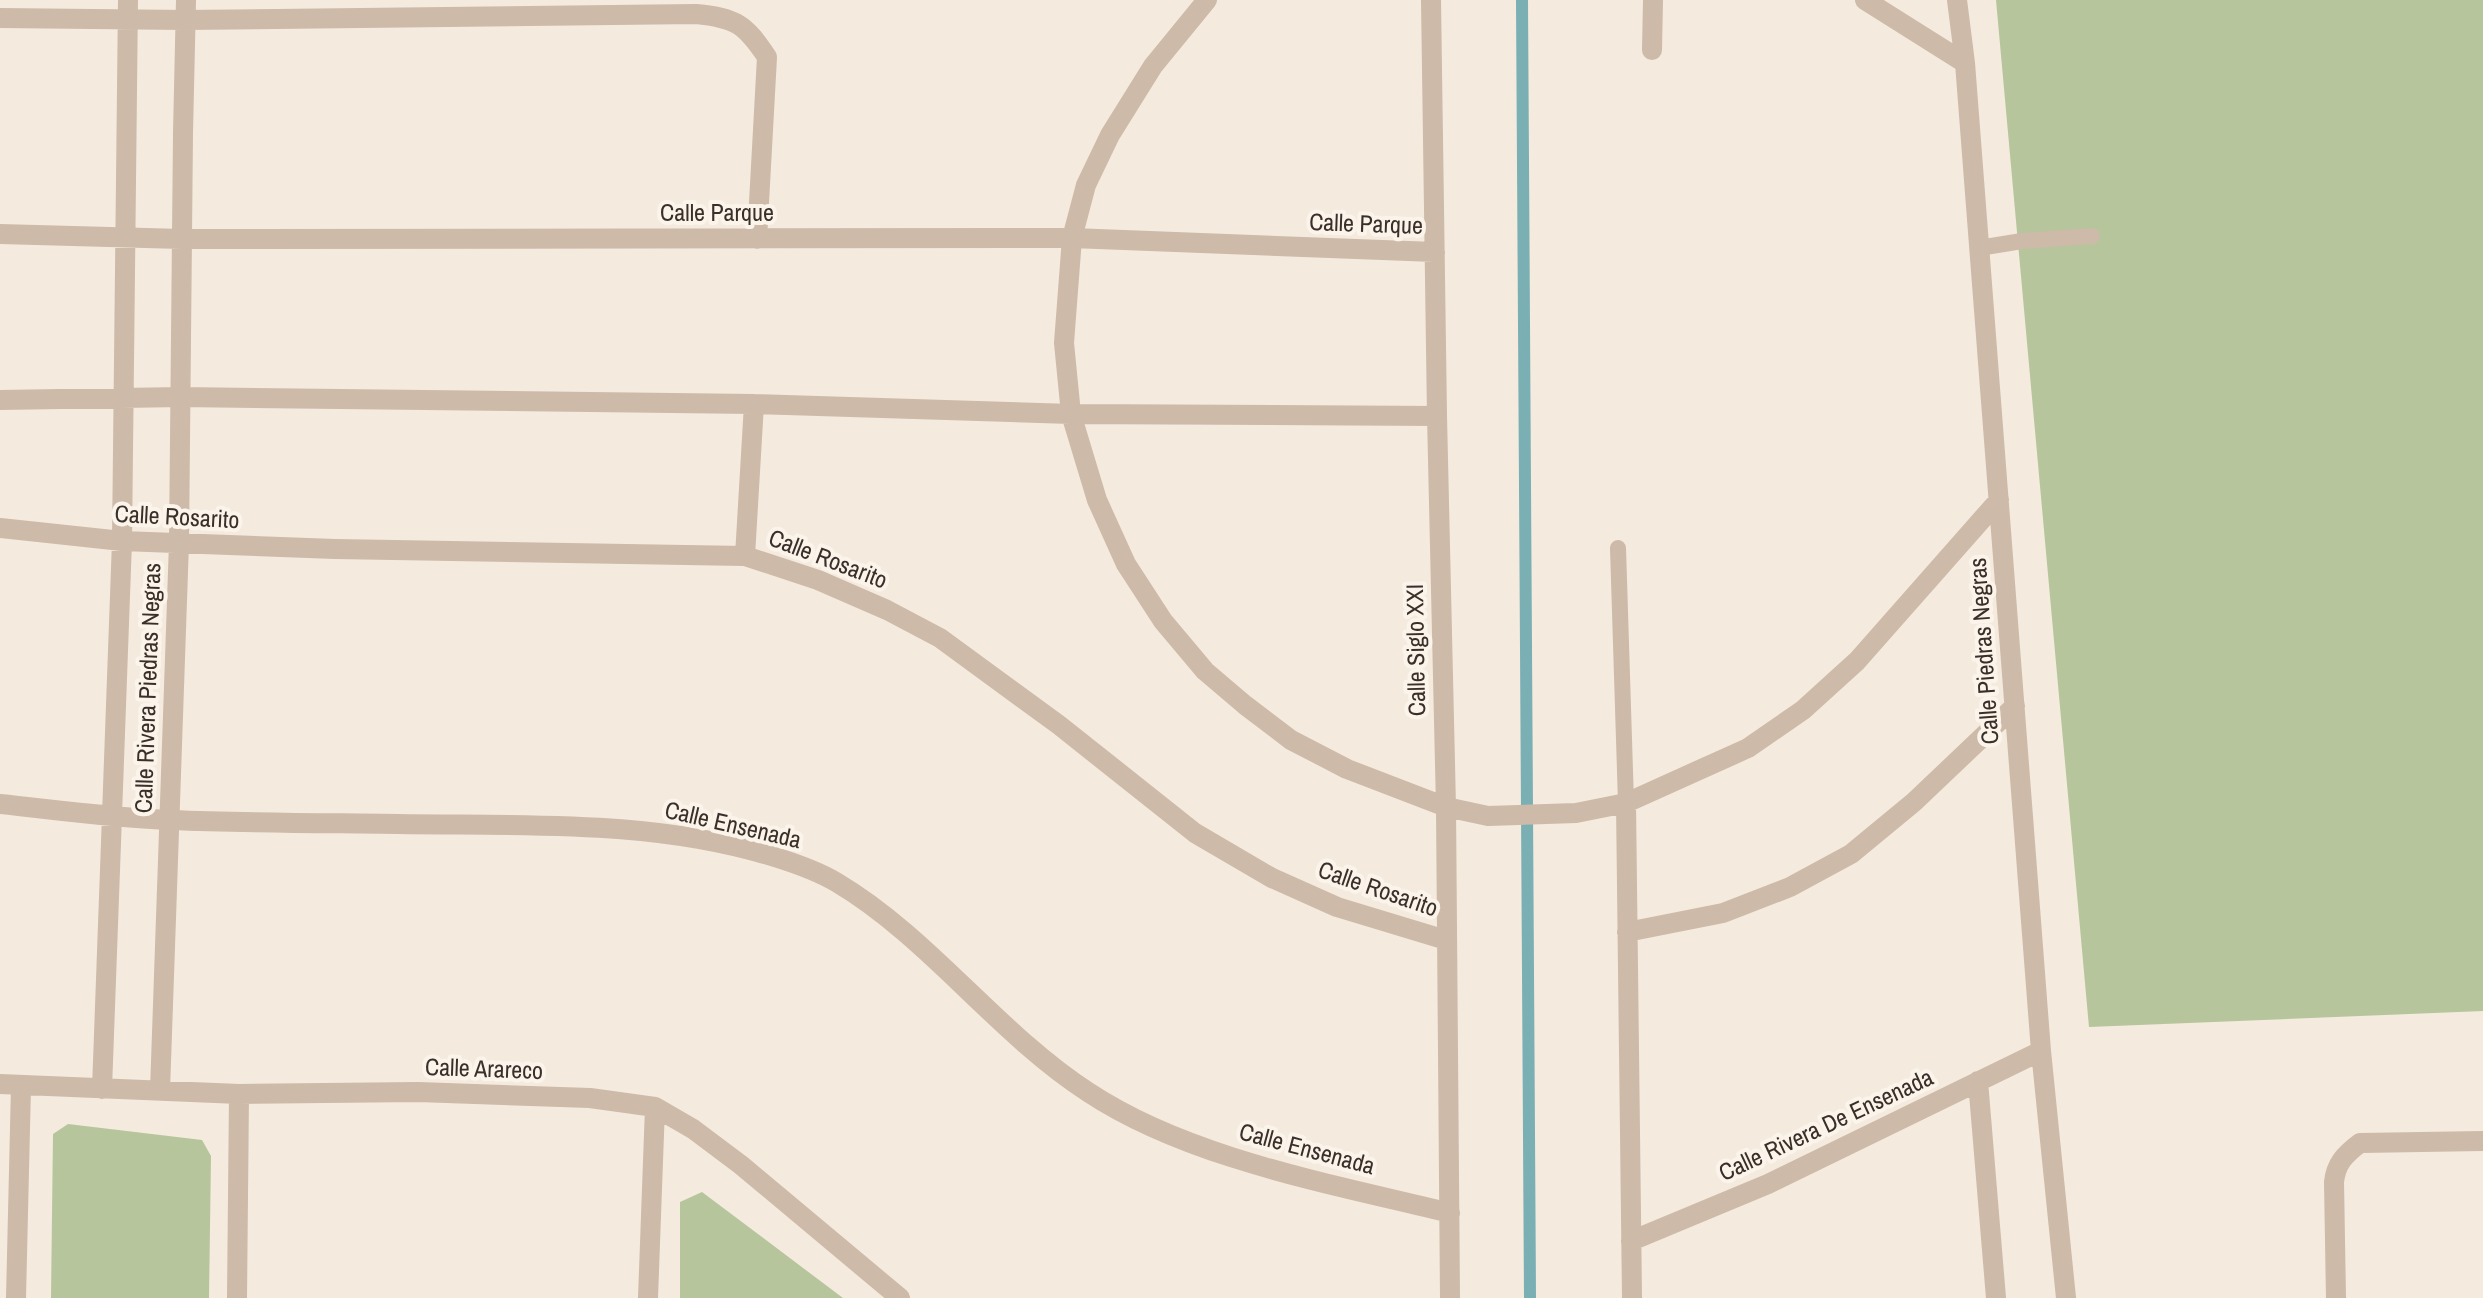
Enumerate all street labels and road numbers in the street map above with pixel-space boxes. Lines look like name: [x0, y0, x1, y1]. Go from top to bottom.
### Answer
street label: Calle Parque: [660, 196, 774, 228]
street label: Calle Parque: [1309, 205, 1423, 241]
street label: Calle Rosarito: [114, 497, 240, 535]
street label: Calle Rosarito: [764, 521, 892, 595]
street label: Calle Piedras Negras: [1961, 557, 2005, 745]
street label: Calle Rivera Piedras Negras: [127, 562, 167, 814]
street label: Calle Siglo XXI: [1398, 584, 1432, 716]
street label: Calle Ensenada: [662, 793, 805, 855]
street label: Calle Rosarito: [1314, 853, 1442, 923]
street label: Calle Arareco: [424, 1050, 544, 1086]
street label: Calle Rivera De Ensenada: [1713, 1060, 1938, 1188]
street label: Calle Ensenada: [1236, 1115, 1379, 1181]

